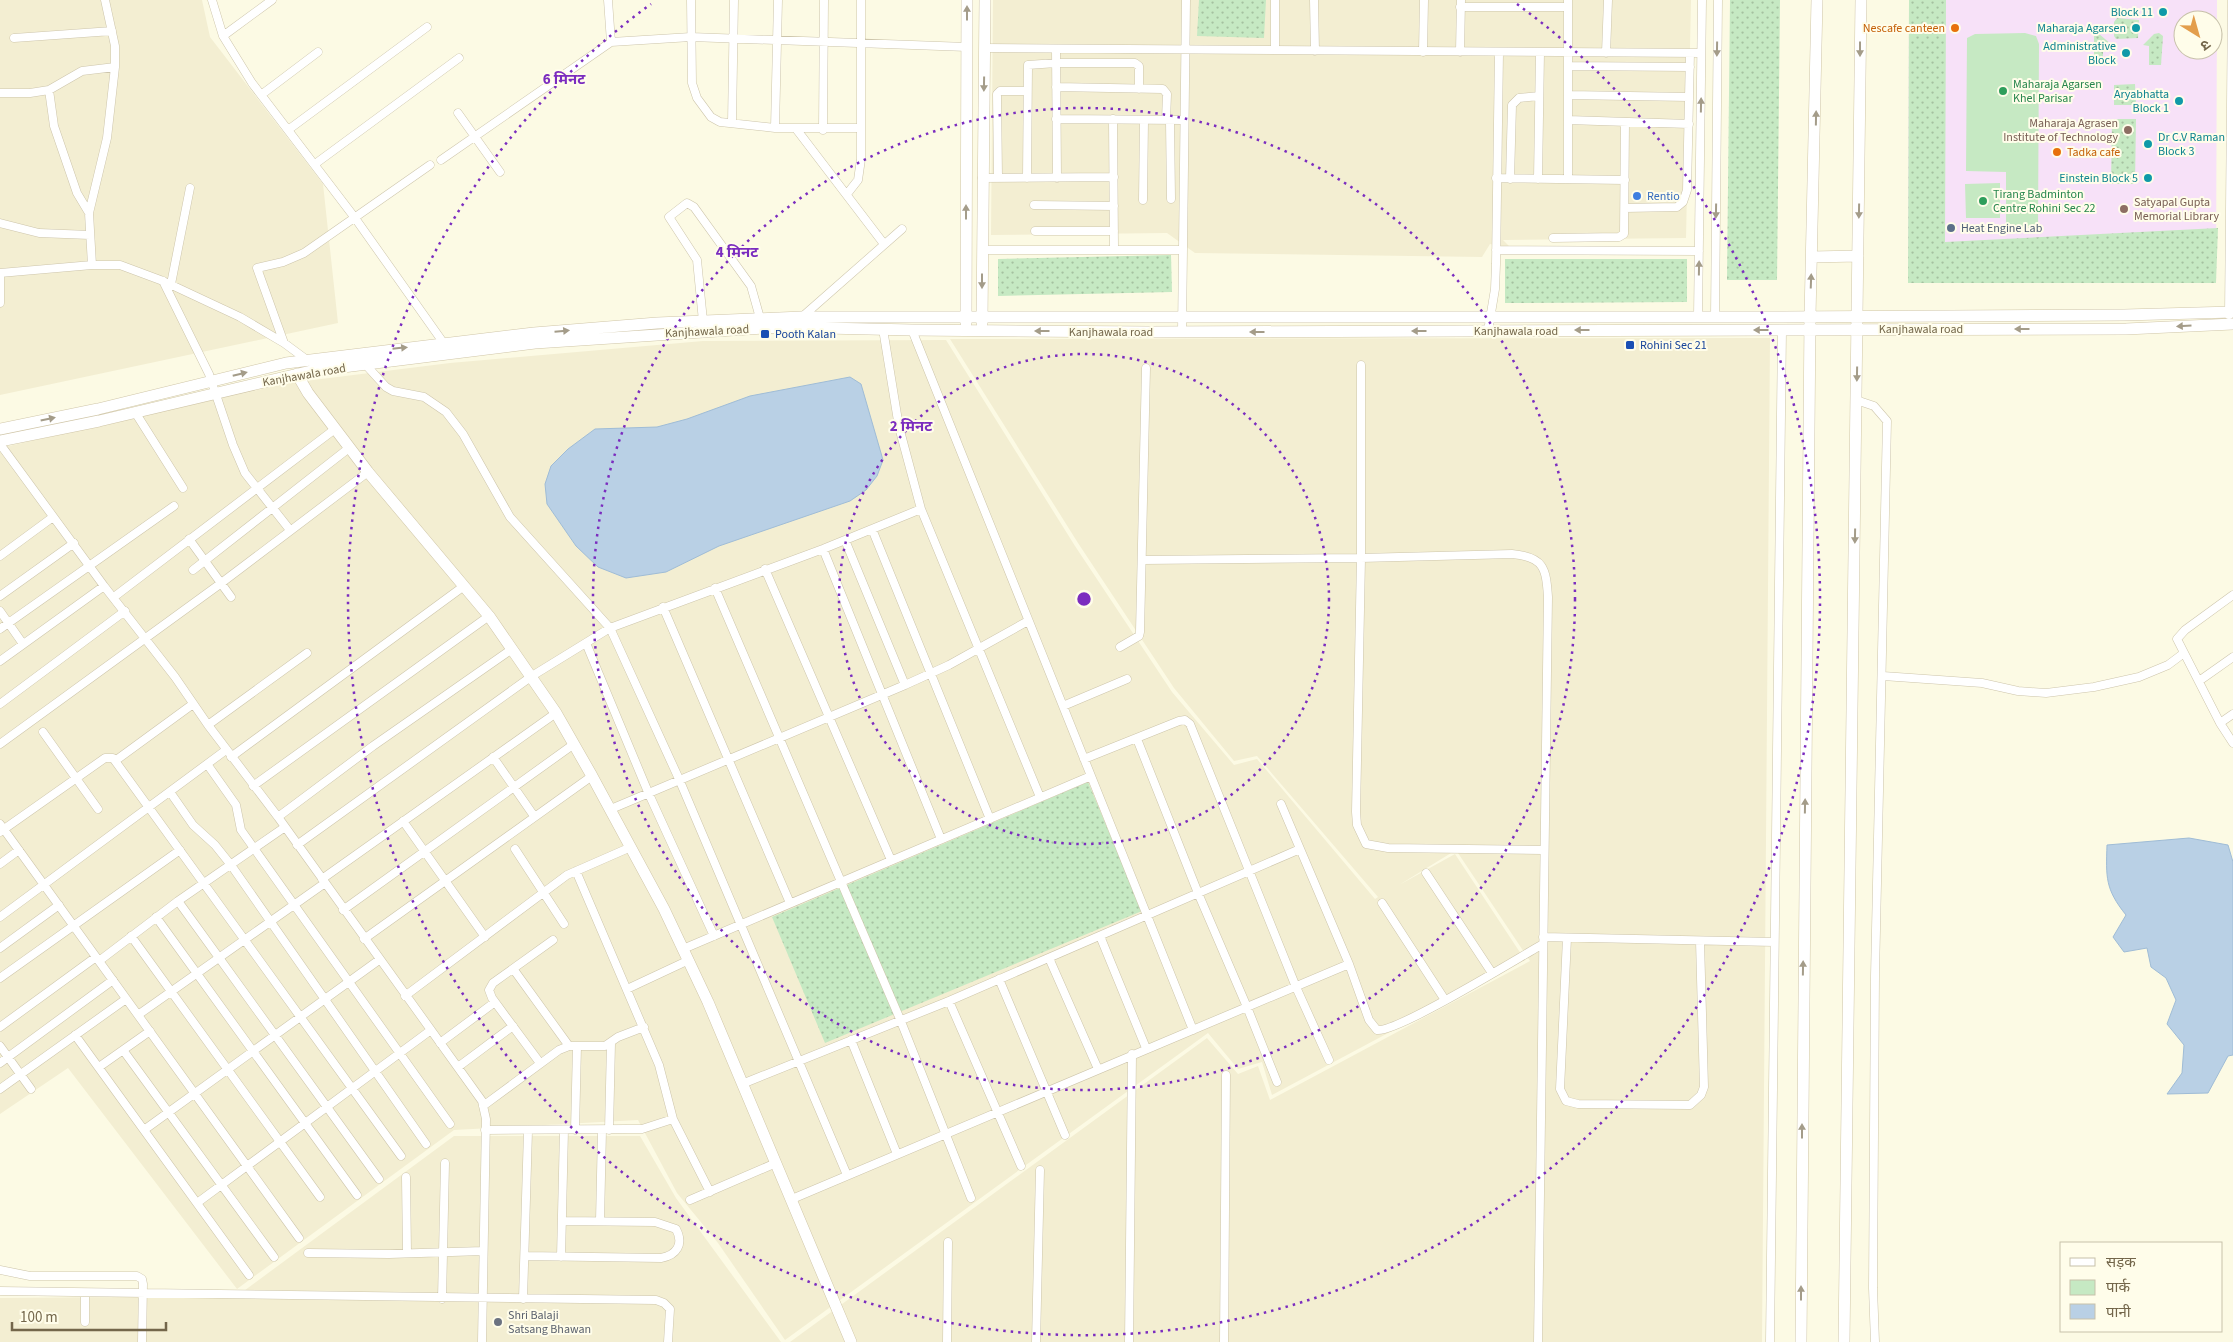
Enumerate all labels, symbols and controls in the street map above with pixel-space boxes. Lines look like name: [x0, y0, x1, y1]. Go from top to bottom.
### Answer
one-way arrow: [963, 4, 971, 20]
place label: Block 11: [2111, 4, 2153, 21]
marker: Block 11: [2157, 6, 2169, 18]
north arrow: [2173, 10, 2223, 60]
place label: Nescafe canteen: [1863, 20, 1945, 37]
place label: Maharaja Agarsen: [2037, 20, 2126, 37]
marker: Nescafe canteen: [1949, 22, 1961, 34]
marker: Maharaja Agarsen: [2130, 22, 2142, 34]
text: उ: [2195, 34, 2215, 56]
place label: Administrative Block: [2043, 38, 2116, 69]
one-way arrow: [1713, 41, 1721, 57]
one-way arrow: [1856, 41, 1864, 57]
marker: Administrative Block: [2120, 47, 2132, 59]
text: 6 मिनट: [543, 69, 586, 90]
one-way arrow: [980, 76, 988, 92]
place label: Maharaja Agarsen Khel Parisar: [2013, 76, 2102, 107]
marker: Maharaja Agarsen Khel Parisar: [1997, 85, 2009, 97]
place label: Aryabhatta Block 1: [2114, 86, 2169, 117]
marker: Aryabhatta Block 1: [2173, 95, 2185, 107]
one-way arrow: [1697, 97, 1705, 113]
one-way arrow: [1812, 110, 1820, 126]
place label: Maharaja Agrasen Institute of Technology: [2003, 115, 2118, 146]
marker: Maharaja Agrasen Institute of Technology: [2122, 124, 2134, 136]
place label: Dr C.V Raman Block 3: [2158, 129, 2225, 160]
marker: Dr C.V Raman Block 3: [2142, 138, 2154, 150]
place label: Tadka cafe: [2067, 144, 2120, 161]
marker: Tadka cafe: [2051, 146, 2063, 158]
place label: Einstein Block 5: [2059, 170, 2138, 187]
marker: Einstein Block 5: [2142, 172, 2154, 184]
place label: Tirang Badminton Centre Rohini Sec 22: [1993, 186, 2096, 217]
place label: Rentio: [1647, 188, 1680, 205]
marker: Rentio: [1631, 190, 1643, 202]
place label: Satyapal Gupta Memorial Library: [2134, 194, 2220, 225]
marker: Tirang Badminton Centre Rohini Sec 22: [1977, 195, 1989, 207]
one-way arrow: [1712, 203, 1720, 219]
one-way arrow: [1855, 203, 1863, 219]
marker: Satyapal Gupta Memorial Library: [2118, 203, 2130, 215]
one-way arrow: [962, 204, 970, 220]
place label: Heat Engine Lab: [1961, 220, 2043, 237]
marker: Heat Engine Lab: [1945, 222, 1957, 234]
text: 4 मिनट: [716, 242, 759, 263]
one-way arrow: [1695, 260, 1703, 276]
one-way arrow: [1808, 272, 1816, 288]
one-way arrow: [978, 273, 986, 289]
street label: Kanjhawala road: [665, 321, 750, 342]
street label: Kanjhawala road: [1879, 321, 1963, 338]
street label: Kanjhawala road: [1474, 323, 1558, 340]
one-way arrow: [2176, 323, 2192, 331]
street label: Kanjhawala road: [1069, 324, 1153, 341]
one-way arrow: [2014, 325, 2030, 333]
one-way arrow: [554, 326, 570, 334]
place label: Pooth Kalan: [775, 326, 836, 343]
one-way arrow: [1573, 326, 1589, 334]
one-way arrow: [1753, 326, 1769, 334]
one-way arrow: [1033, 327, 1049, 335]
one-way arrow: [1411, 327, 1427, 335]
marker: Pooth Kalan: [759, 328, 771, 340]
one-way arrow: [1248, 328, 1264, 336]
place label: Rohini Sec 21: [1640, 337, 1707, 354]
marker: Rohini Sec 21: [1624, 339, 1636, 351]
one-way arrow: [393, 344, 409, 352]
street label: Kanjhawala road: [261, 360, 347, 391]
one-way arrow: [1853, 366, 1861, 382]
one-way arrow: [233, 370, 248, 378]
one-way arrow: [40, 415, 55, 423]
text: 2 मिनट: [890, 416, 933, 437]
one-way arrow: [1851, 528, 1859, 544]
centre of rings: [1075, 590, 1093, 608]
one-way arrow: [1801, 798, 1809, 814]
one-way arrow: [1799, 960, 1807, 976]
one-way arrow: [1798, 1123, 1806, 1139]
legend: [2060, 1242, 2223, 1332]
text: सड़क: [2106, 1252, 2136, 1273]
text: पार्क: [2106, 1277, 2130, 1298]
one-way arrow: [1797, 1285, 1805, 1301]
scale bar: [12, 1300, 166, 1332]
text: पानी: [2106, 1302, 2132, 1323]
text: 100 m: [20, 1307, 58, 1328]
place label: Shri Balaji Satsang Bhawan: [508, 1307, 591, 1338]
marker: Shri Balaji Satsang Bhawan: [492, 1316, 504, 1328]

